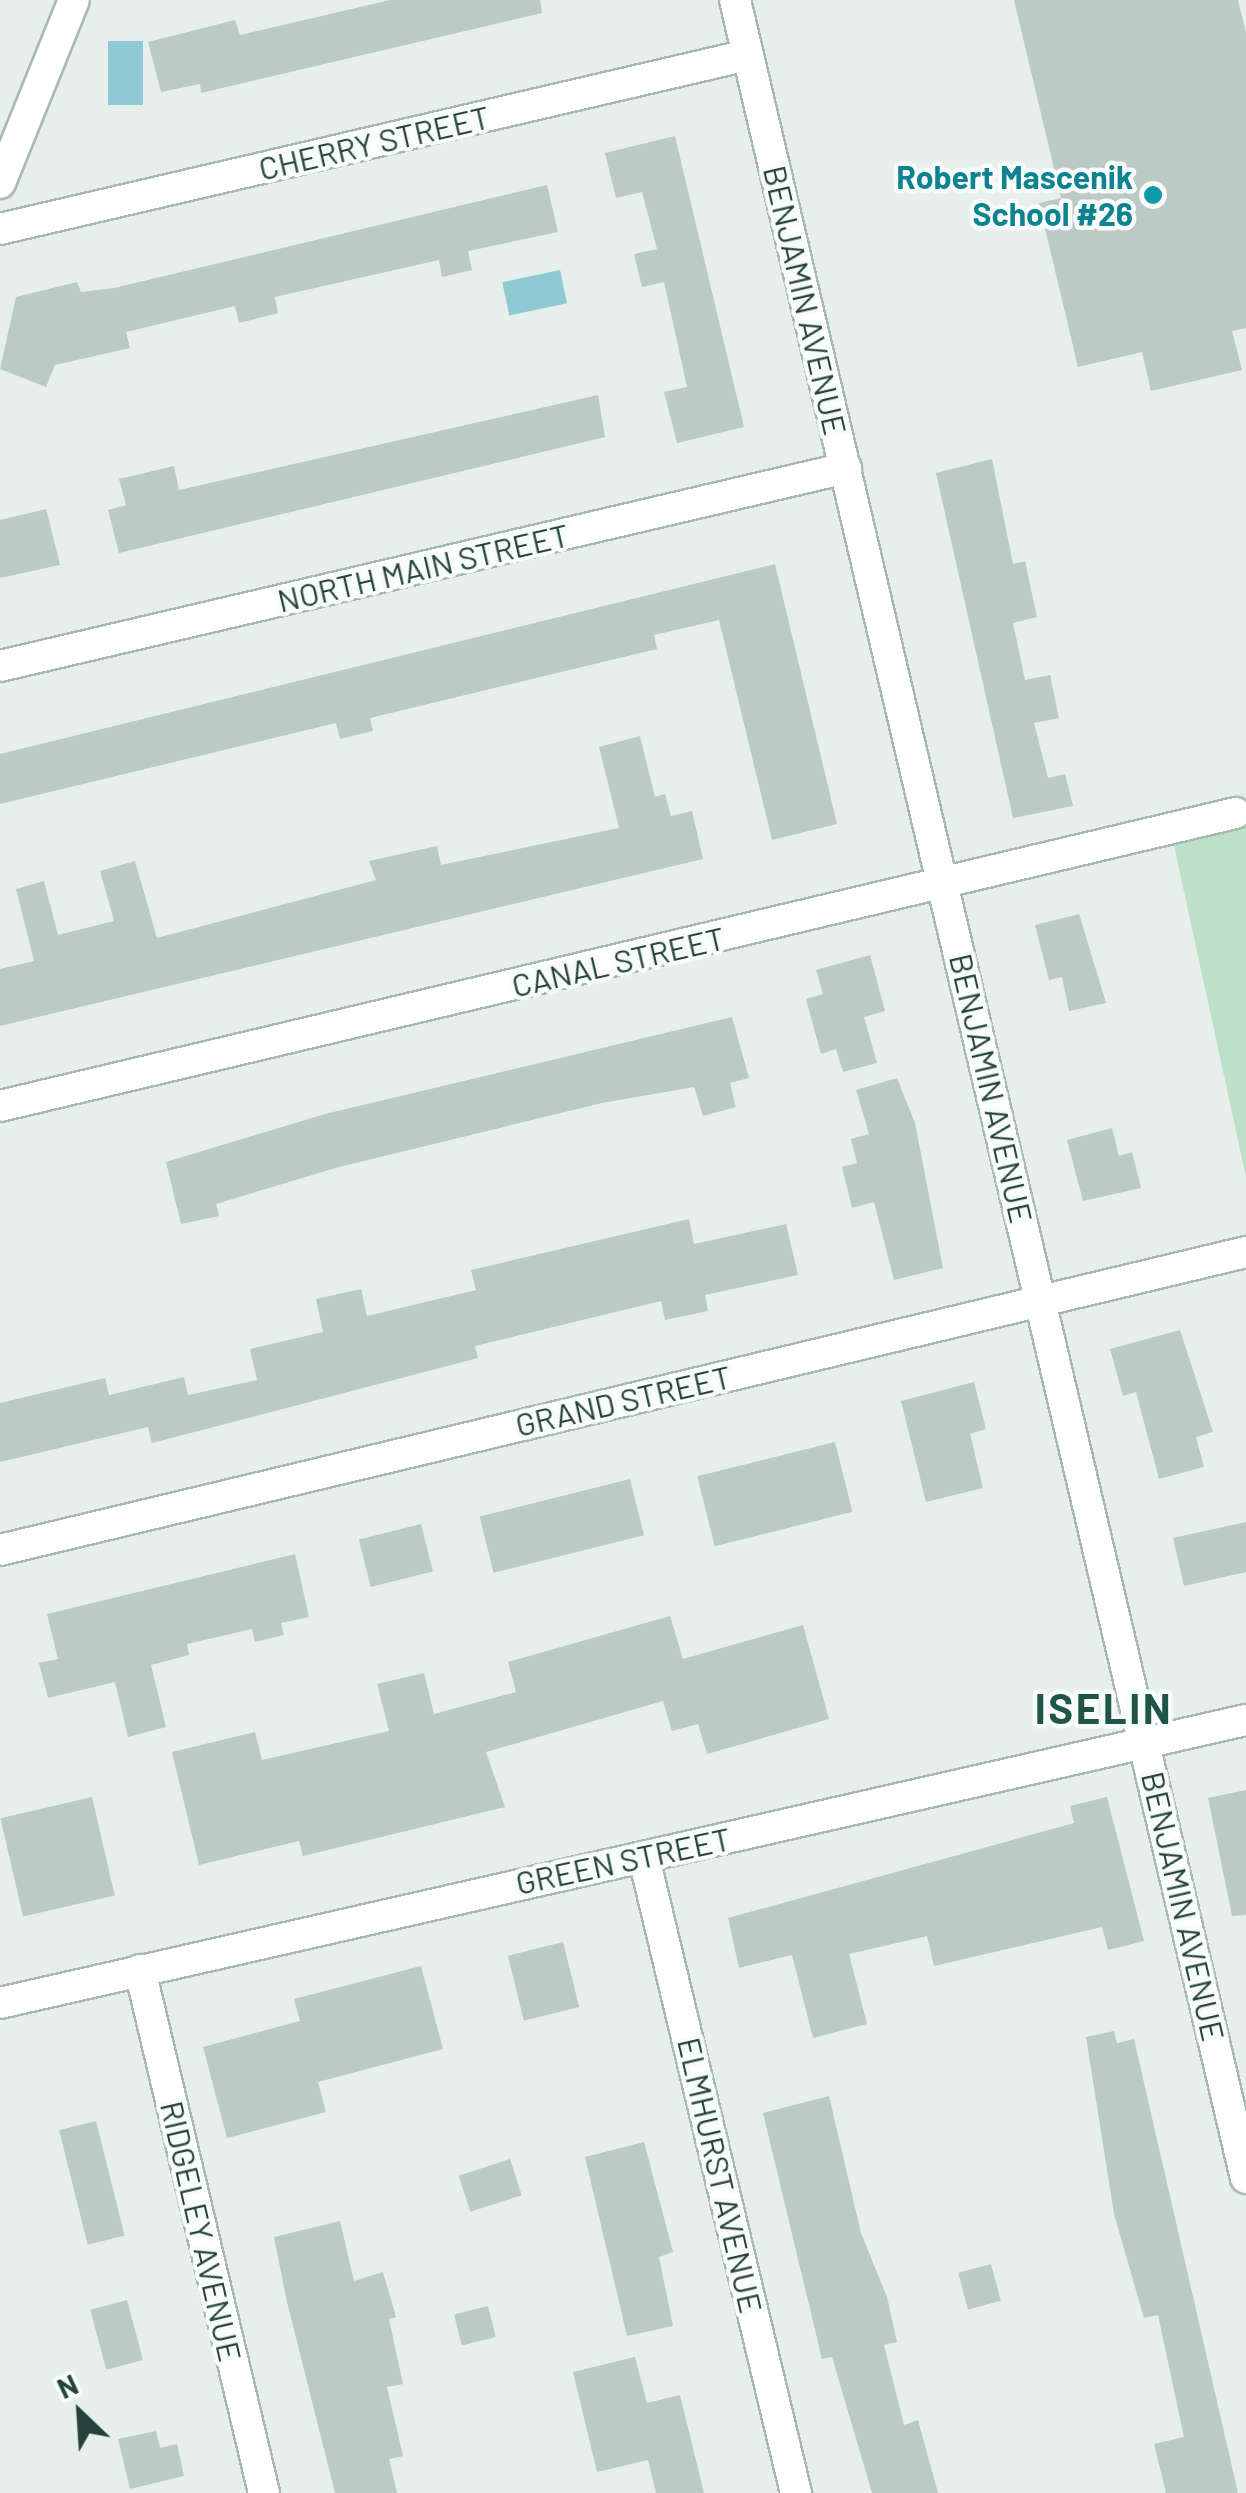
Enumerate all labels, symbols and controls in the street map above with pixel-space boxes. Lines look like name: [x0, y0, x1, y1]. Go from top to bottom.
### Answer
street label: CHERRY STREET: [255, 97, 493, 187]
place label: Robert Mascenik School #26: [896, 158, 1133, 233]
street label: BENJAMIN AVENUE: [756, 162, 856, 438]
marker: Robert Mascenik School #26: [1142, 184, 1164, 206]
street label: NORTH MAIN STREET: [274, 515, 572, 619]
street label: CANAL STREET: [508, 918, 728, 1004]
street label: BENJAMIN AVENUE: [942, 950, 1042, 1226]
street label: GRAND STREET: [512, 1357, 734, 1443]
district label: ISELIN: [1035, 1682, 1173, 1732]
street label: BENJAMIN AVENUE: [1134, 1768, 1234, 2044]
street label: GREEN STREET: [512, 1818, 734, 1902]
street label: ELMHURST AVENUE: [671, 2033, 771, 2317]
street label: RIDGELEY AVENUE: [153, 2097, 251, 2365]
north arrow: [30, 2363, 130, 2463]
text: N: [52, 2366, 83, 2405]

